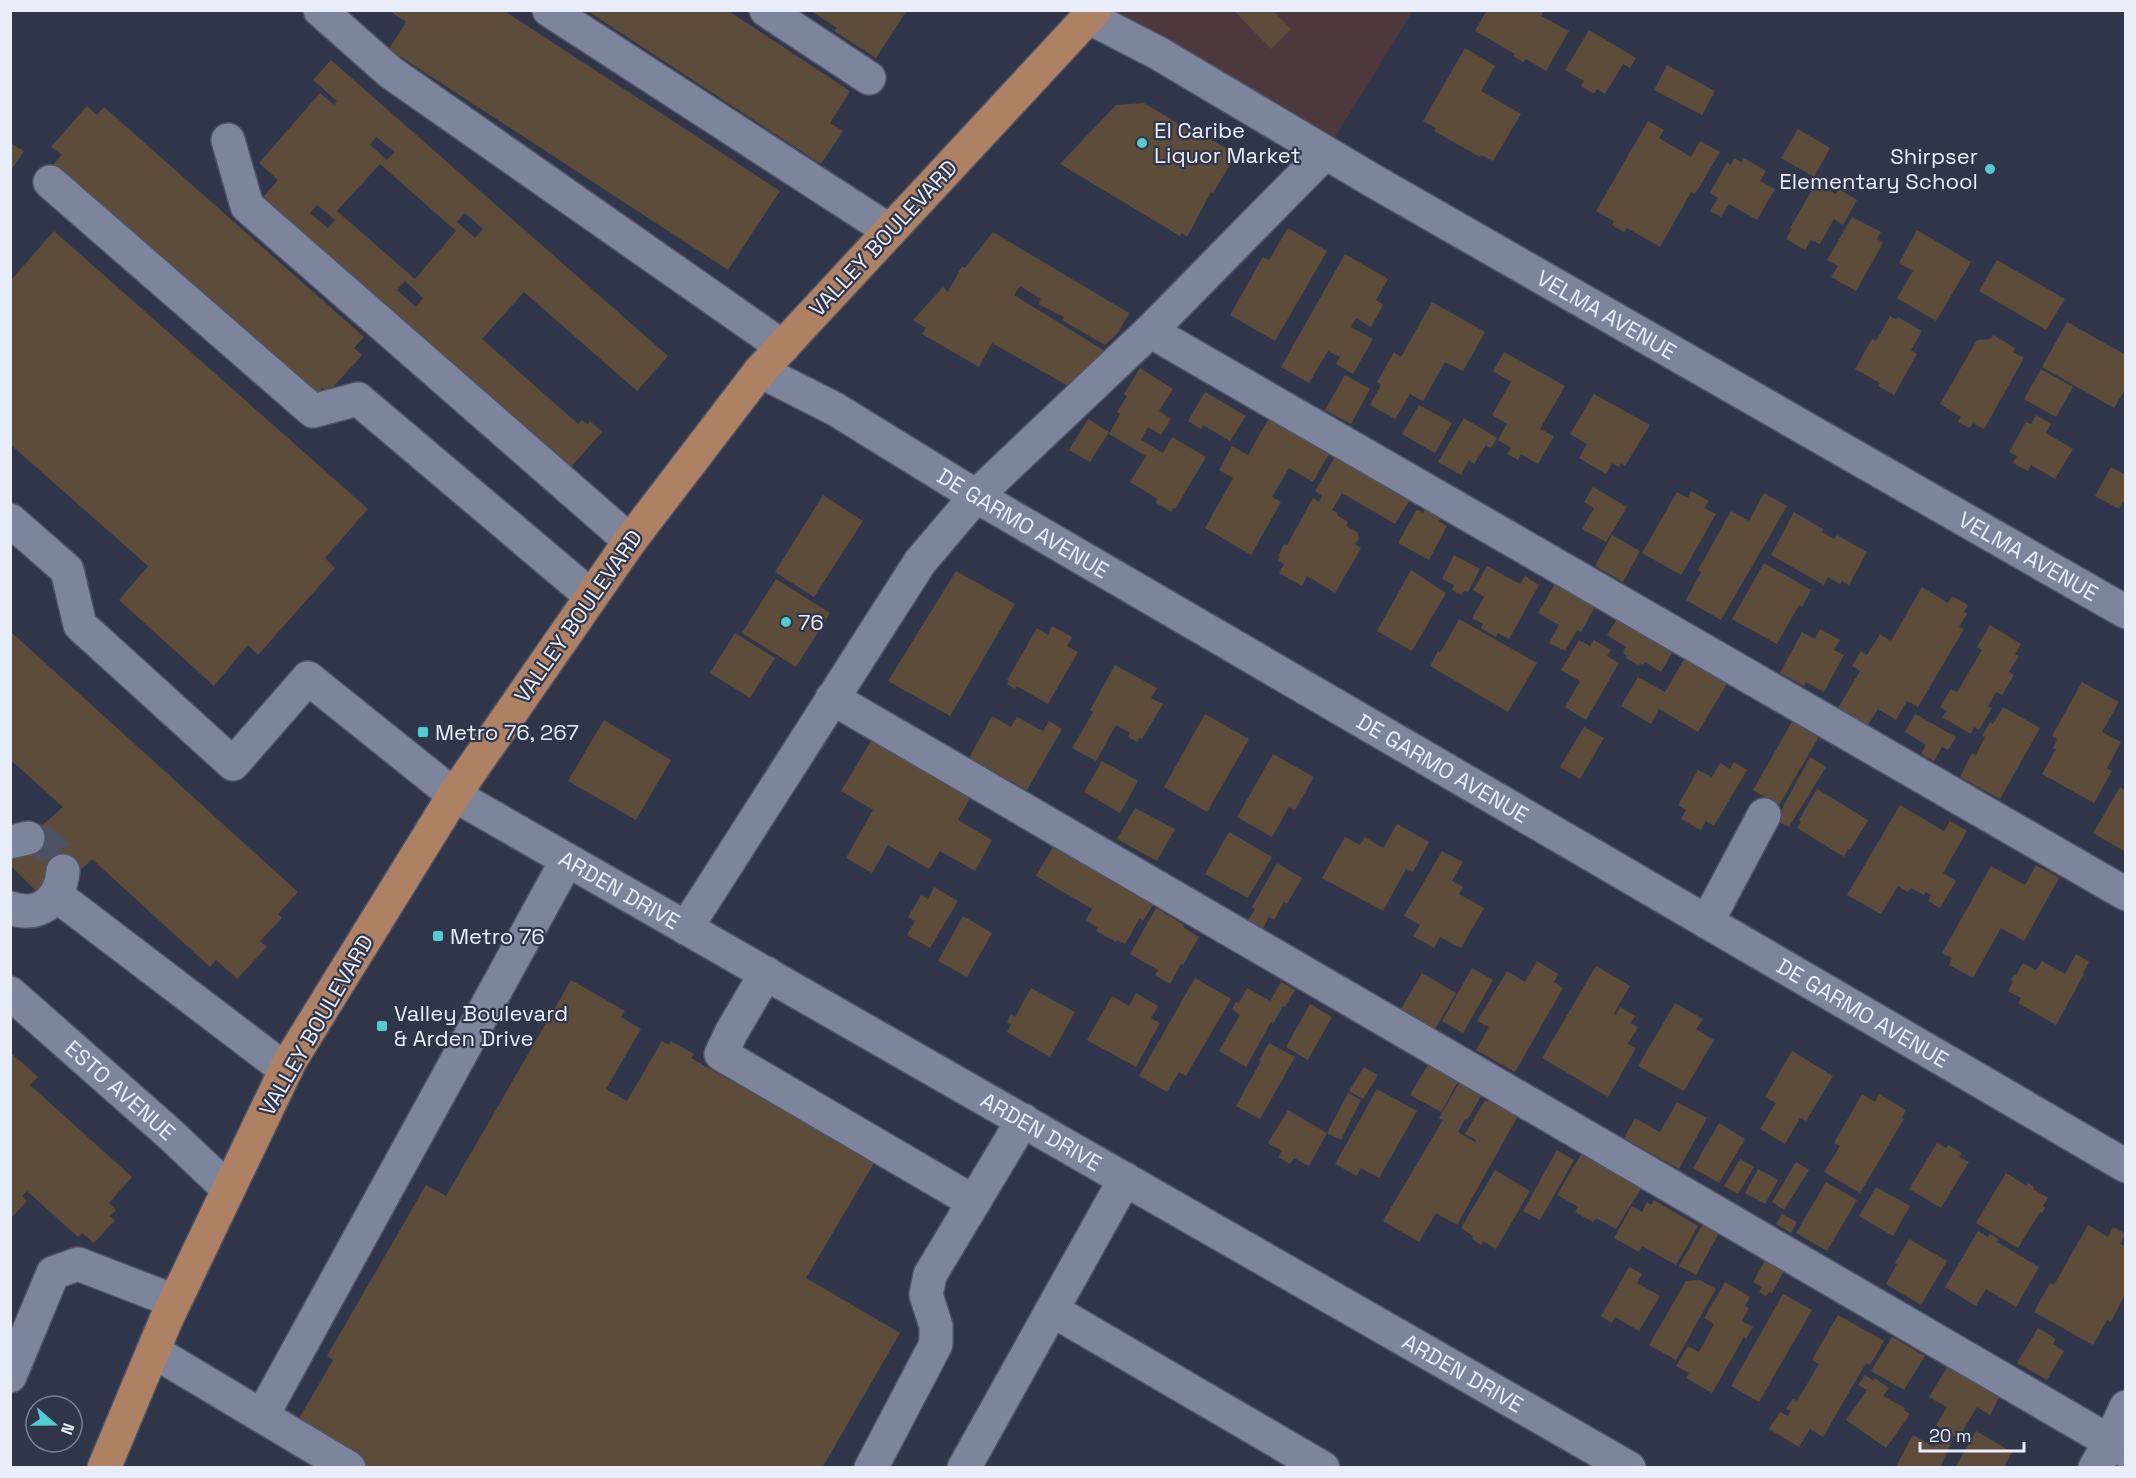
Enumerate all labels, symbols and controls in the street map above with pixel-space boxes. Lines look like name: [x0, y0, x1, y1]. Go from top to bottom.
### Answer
place label: El Caribe Liquor Market: [1154, 116, 1301, 169]
marker: El Caribe Liquor Market: [1135, 136, 1149, 150]
place label: Shirpser Elementary School: [1779, 142, 1978, 195]
street label: VALLEY BOULEVARD: [803, 154, 963, 322]
marker: Shirpser Elementary School: [1983, 162, 1997, 176]
street label: VELMA AVENUE: [1532, 264, 1681, 366]
street label: DE GARMO AVENUE: [932, 462, 1114, 584]
street label: VELMA AVENUE: [1954, 505, 2103, 607]
street label: VALLEY BOULEVARD: [508, 524, 648, 708]
place label: 76: [798, 608, 824, 636]
marker: 76: [779, 615, 793, 629]
street label: DE GARMO AVENUE: [1352, 707, 1534, 829]
place label: Metro 76, 267: [435, 718, 579, 746]
marker: Metro 76, 267: [416, 725, 430, 739]
street label: ARDEN DRIVE: [554, 844, 685, 935]
place label: Metro 76: [450, 922, 545, 950]
street label: VALLEY BOULEVARD: [253, 929, 379, 1121]
marker: Metro 76: [431, 929, 445, 943]
street label: DE GARMO AVENUE: [1772, 952, 1954, 1074]
place label: Valley Boulevard & Arden Drive: [394, 999, 568, 1052]
marker: Valley Boulevard & Arden Drive: [375, 1019, 389, 1033]
street label: ESTO AVENUE: [59, 1034, 181, 1146]
street label: ARDEN DRIVE: [976, 1086, 1107, 1177]
street label: ARDEN DRIVE: [1397, 1327, 1528, 1419]
north arrow: [24, 1394, 84, 1454]
scale bar: [1920, 1415, 2024, 1453]
text: N: [56, 1420, 79, 1438]
text: 20 m: [1929, 1424, 1972, 1447]

